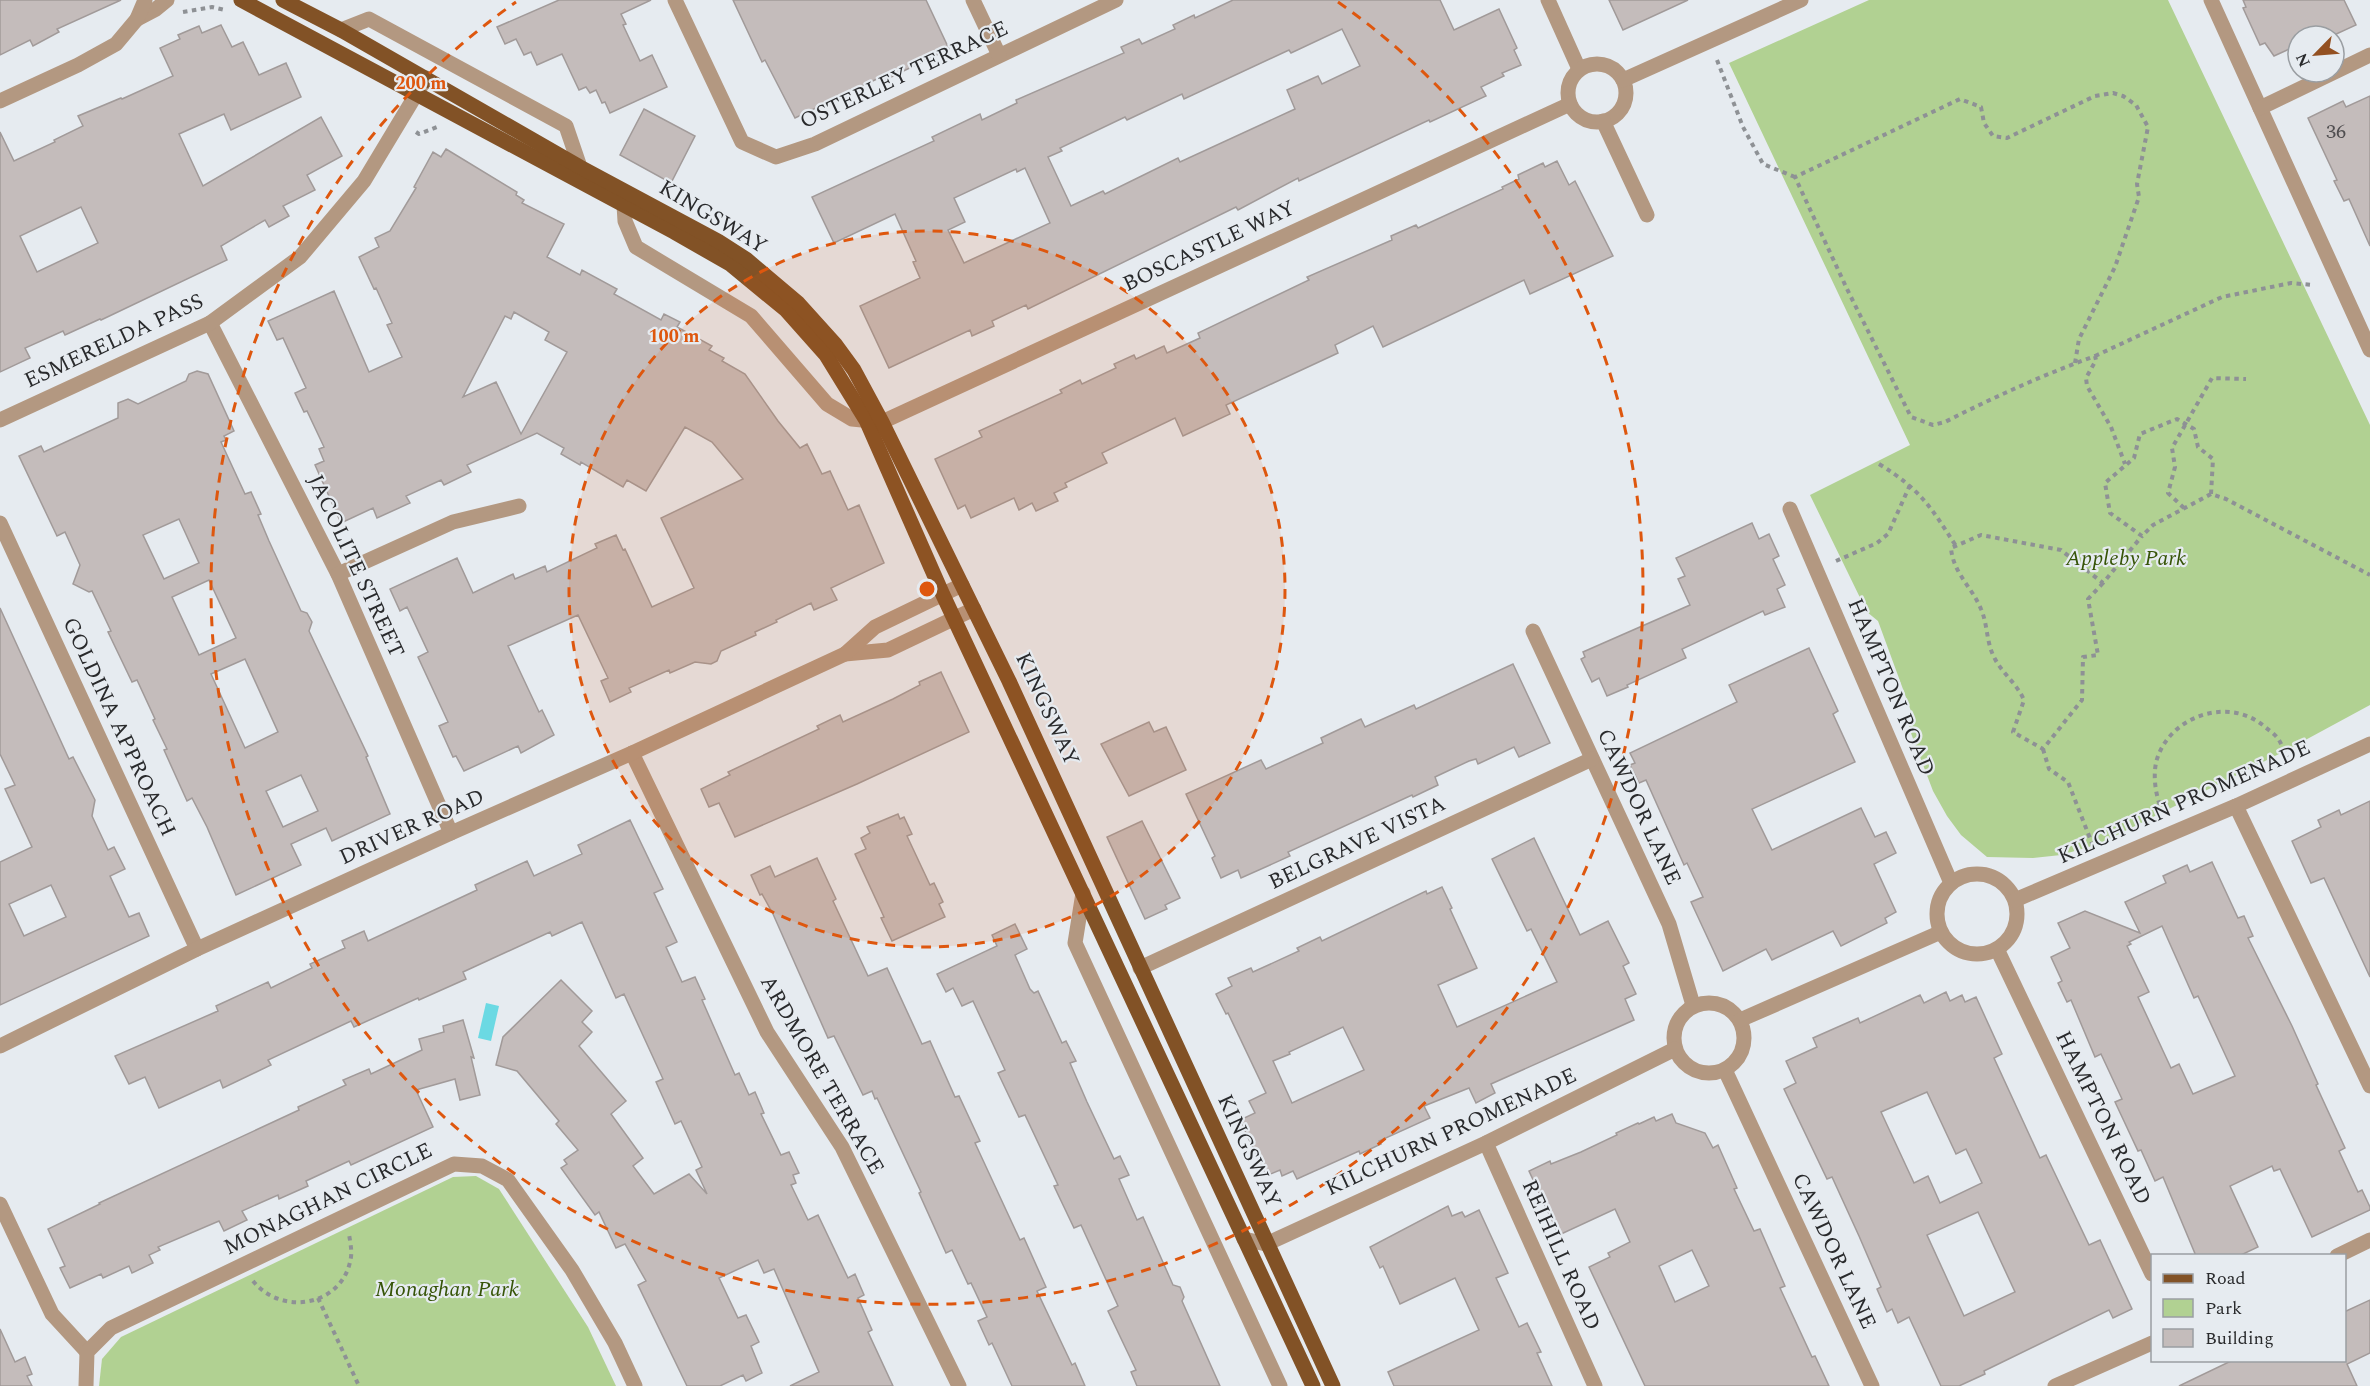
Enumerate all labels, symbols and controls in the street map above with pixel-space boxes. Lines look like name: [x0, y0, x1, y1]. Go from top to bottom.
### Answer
street label: OSTERLEY TERRACE: [794, 12, 1014, 138]
north arrow: [2286, 24, 2346, 84]
text: N: [2290, 49, 2317, 71]
text: 200 m: [395, 70, 447, 97]
house number: 36: [2326, 117, 2346, 147]
street label: KINGSWAY: [652, 171, 774, 263]
street label: BOSCASTLE WAY: [1117, 191, 1301, 301]
street label: ESMERELDA PASS: [19, 285, 209, 397]
text: 100 m: [648, 323, 700, 350]
street label: JACOLITE STREET: [299, 469, 413, 663]
park label: Appleby Park: [2065, 542, 2186, 575]
centre of rings: [917, 579, 937, 599]
street label: HAMPTON ROAD: [1839, 593, 1943, 781]
street label: GOLDINA APPROACH: [54, 612, 184, 842]
street label: KINGSWAY: [1006, 647, 1088, 771]
street label: CAWDOR LANE: [1588, 723, 1690, 891]
street label: KILCHURN PROMENADE: [2052, 731, 2316, 873]
street label: DRIVER ROAD: [334, 780, 490, 874]
street label: BELGRAVE VISTA: [1263, 787, 1451, 899]
street label: ARDMORE TERRACE: [751, 969, 893, 1181]
street label: HAMPTON ROAD: [2046, 1025, 2160, 1211]
street label: KILCHURN PROMENADE: [1320, 1059, 1582, 1205]
street label: KINGSWAY: [1208, 1089, 1290, 1213]
street label: MONAGHAN CIRCLE: [218, 1134, 438, 1264]
street label: CAWDOR LANE: [1783, 1167, 1885, 1335]
street label: REIHILL ROAD: [1513, 1174, 1609, 1336]
legend: [2151, 1254, 2346, 1362]
text: Road: [2205, 1265, 2246, 1292]
park label: Monaghan Park: [375, 1273, 519, 1306]
text: Park: [2205, 1295, 2242, 1322]
text: Building: [2205, 1325, 2274, 1352]

